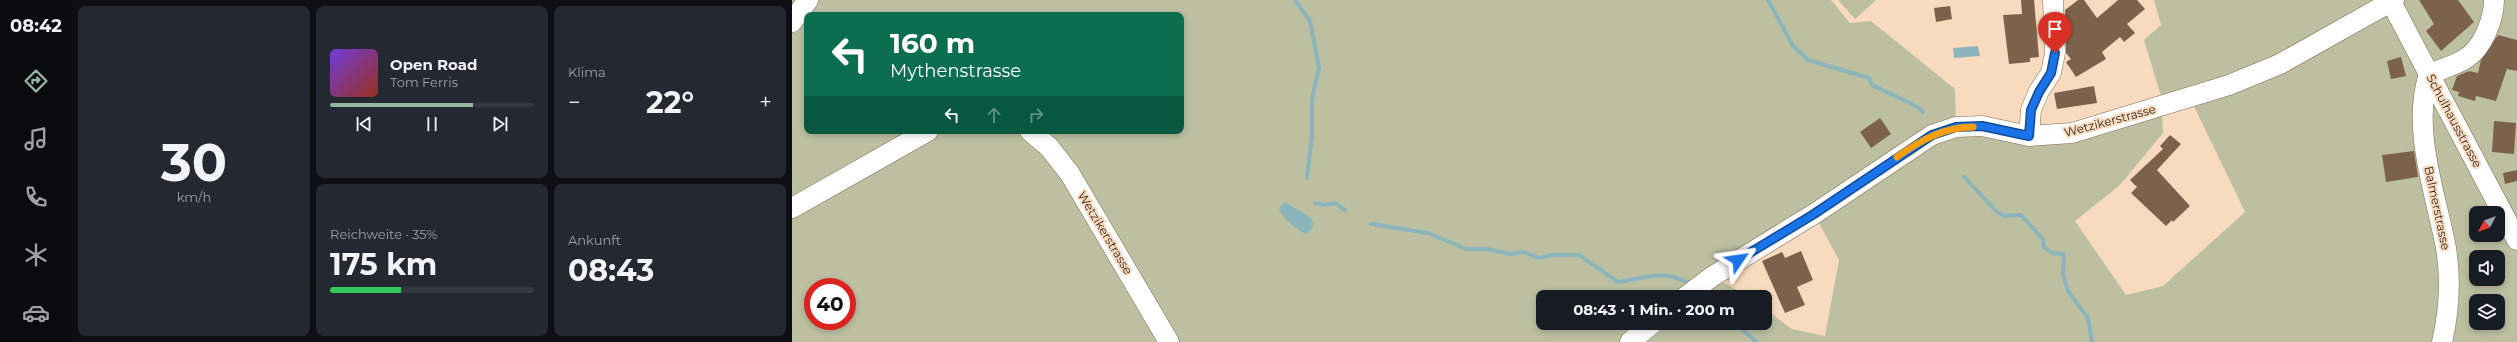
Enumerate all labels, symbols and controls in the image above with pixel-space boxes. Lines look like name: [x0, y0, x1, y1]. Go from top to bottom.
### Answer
pin: [2038, 12, 2072, 53]
text: 08:42: [10, 15, 62, 37]
icon: arrive: [2044, 18, 2066, 40]
text: 160 m: [890, 26, 975, 60]
icon: left: [824, 28, 876, 80]
text: Open Road: [390, 55, 478, 74]
text: Mythenstrasse: [890, 60, 1021, 82]
text: Klima: [568, 64, 606, 80]
icon: directions: [22, 67, 50, 95]
street label: Schulhausstrasse: [2423, 71, 2485, 170]
text: Tom Ferris: [390, 74, 458, 90]
text: 22°: [646, 84, 694, 121]
text: −: [568, 89, 581, 116]
text: +: [759, 89, 772, 116]
street label: Wetzikerstrasse: [2062, 101, 2157, 140]
icon: left: [941, 104, 963, 126]
icon: ahead: [983, 104, 1005, 126]
icon: right: [1025, 104, 1047, 126]
icon: previous: [353, 113, 375, 135]
icon: pause: [421, 113, 443, 135]
icon: next: [489, 113, 511, 135]
icon: music: [22, 125, 50, 153]
text: 30: [161, 131, 227, 194]
street label: Balmerstrasse: [2421, 165, 2454, 251]
icon: phone: [22, 183, 50, 211]
text: km/h: [177, 189, 211, 205]
street label: Wetzikerstrasse: [1075, 189, 1136, 277]
north arrow: [2469, 206, 2505, 242]
map controls: [2469, 206, 2505, 330]
text: Reichweite · 35%: [330, 226, 437, 242]
text: Ankunft: [568, 232, 621, 248]
position arrow: [1717, 239, 1759, 281]
icon: climate: [22, 241, 50, 269]
text: 175 km: [330, 246, 437, 283]
button: sound: [2469, 250, 2505, 286]
text: 08:43: [568, 252, 654, 289]
speed limit sign: 40: [804, 278, 856, 330]
button: layers: [2469, 294, 2505, 330]
icon: car: [22, 299, 50, 327]
text: 08:43 · 1 Min. · 200 m: [1573, 300, 1735, 319]

